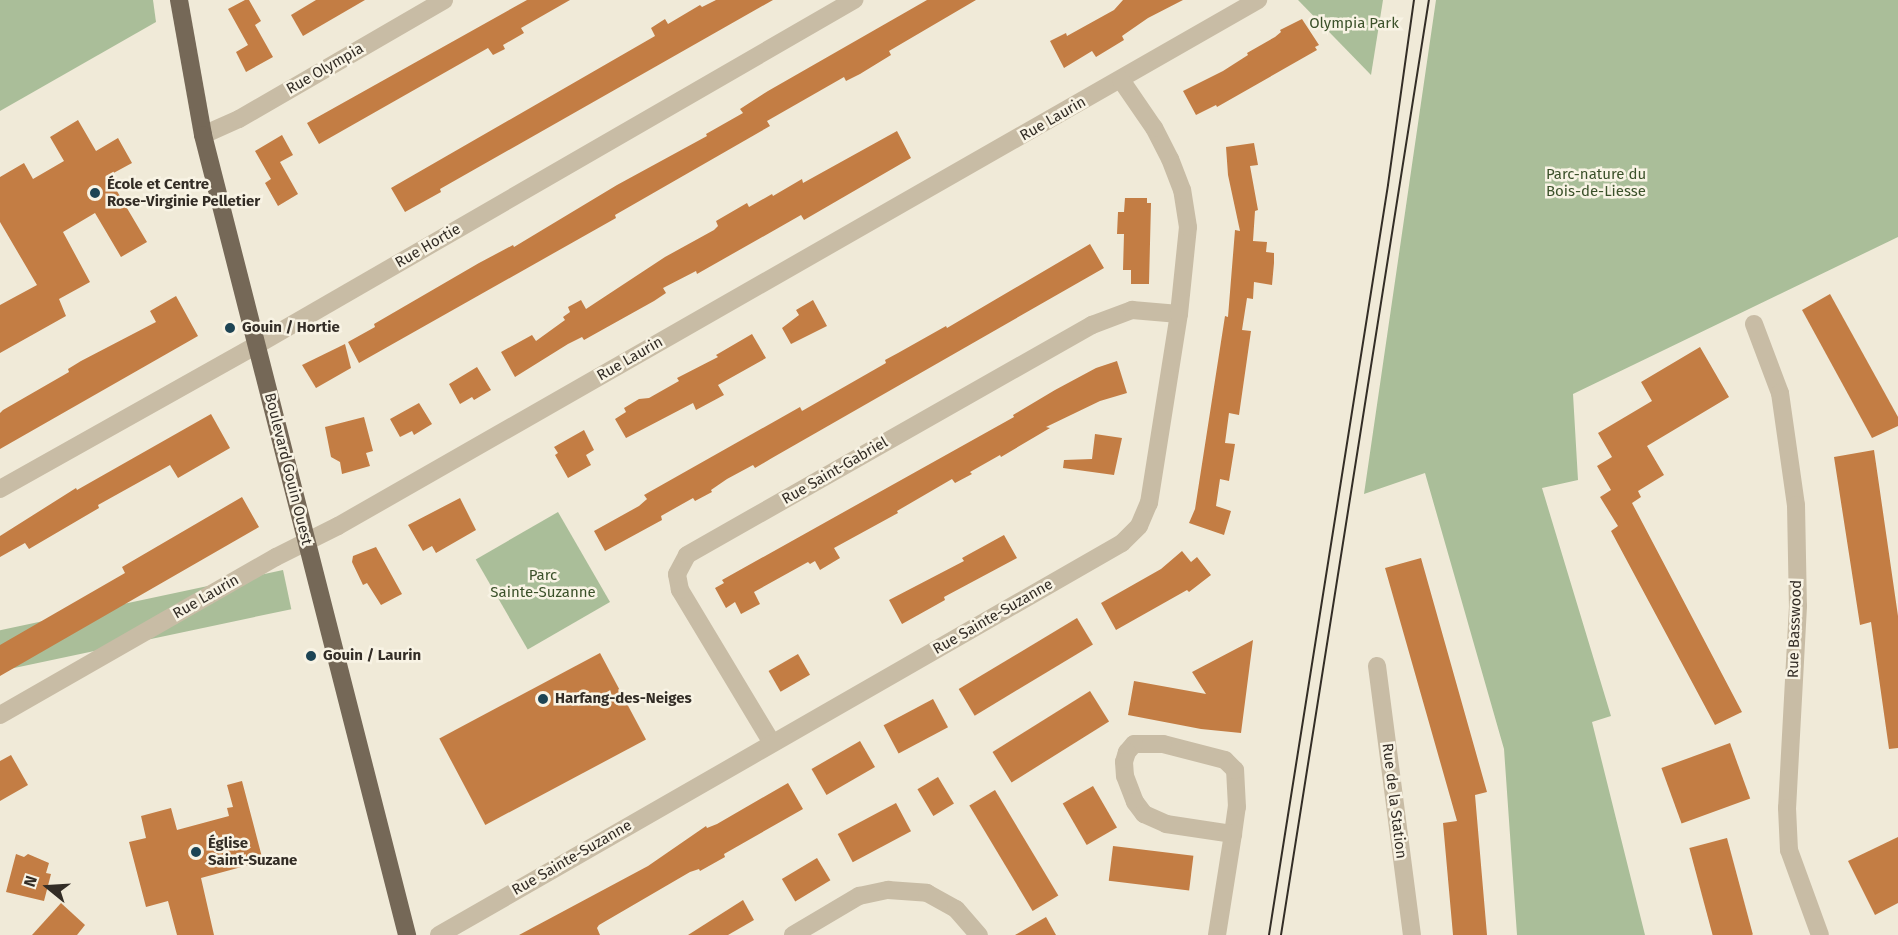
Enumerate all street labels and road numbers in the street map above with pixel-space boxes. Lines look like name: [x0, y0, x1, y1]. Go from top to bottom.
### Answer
street label: Rue Olympia: [283, 40, 367, 98]
street label: Rue Laurin: [1017, 93, 1089, 145]
street label: Rue Hortie: [392, 220, 464, 272]
street label: Rue Laurin: [594, 333, 666, 385]
street label: Boulevard Gouin Ouest: [260, 391, 316, 547]
street label: Rue Saint-Gabriel: [779, 433, 891, 509]
street label: Rue Laurin: [170, 571, 242, 623]
street label: Rue Sainte-Suzanne: [930, 575, 1056, 659]
street label: Rue Basswood: [1784, 580, 1806, 678]
street label: Rue de la Station: [1378, 742, 1410, 860]
street label: Rue Sainte-Suzanne: [509, 816, 635, 900]

